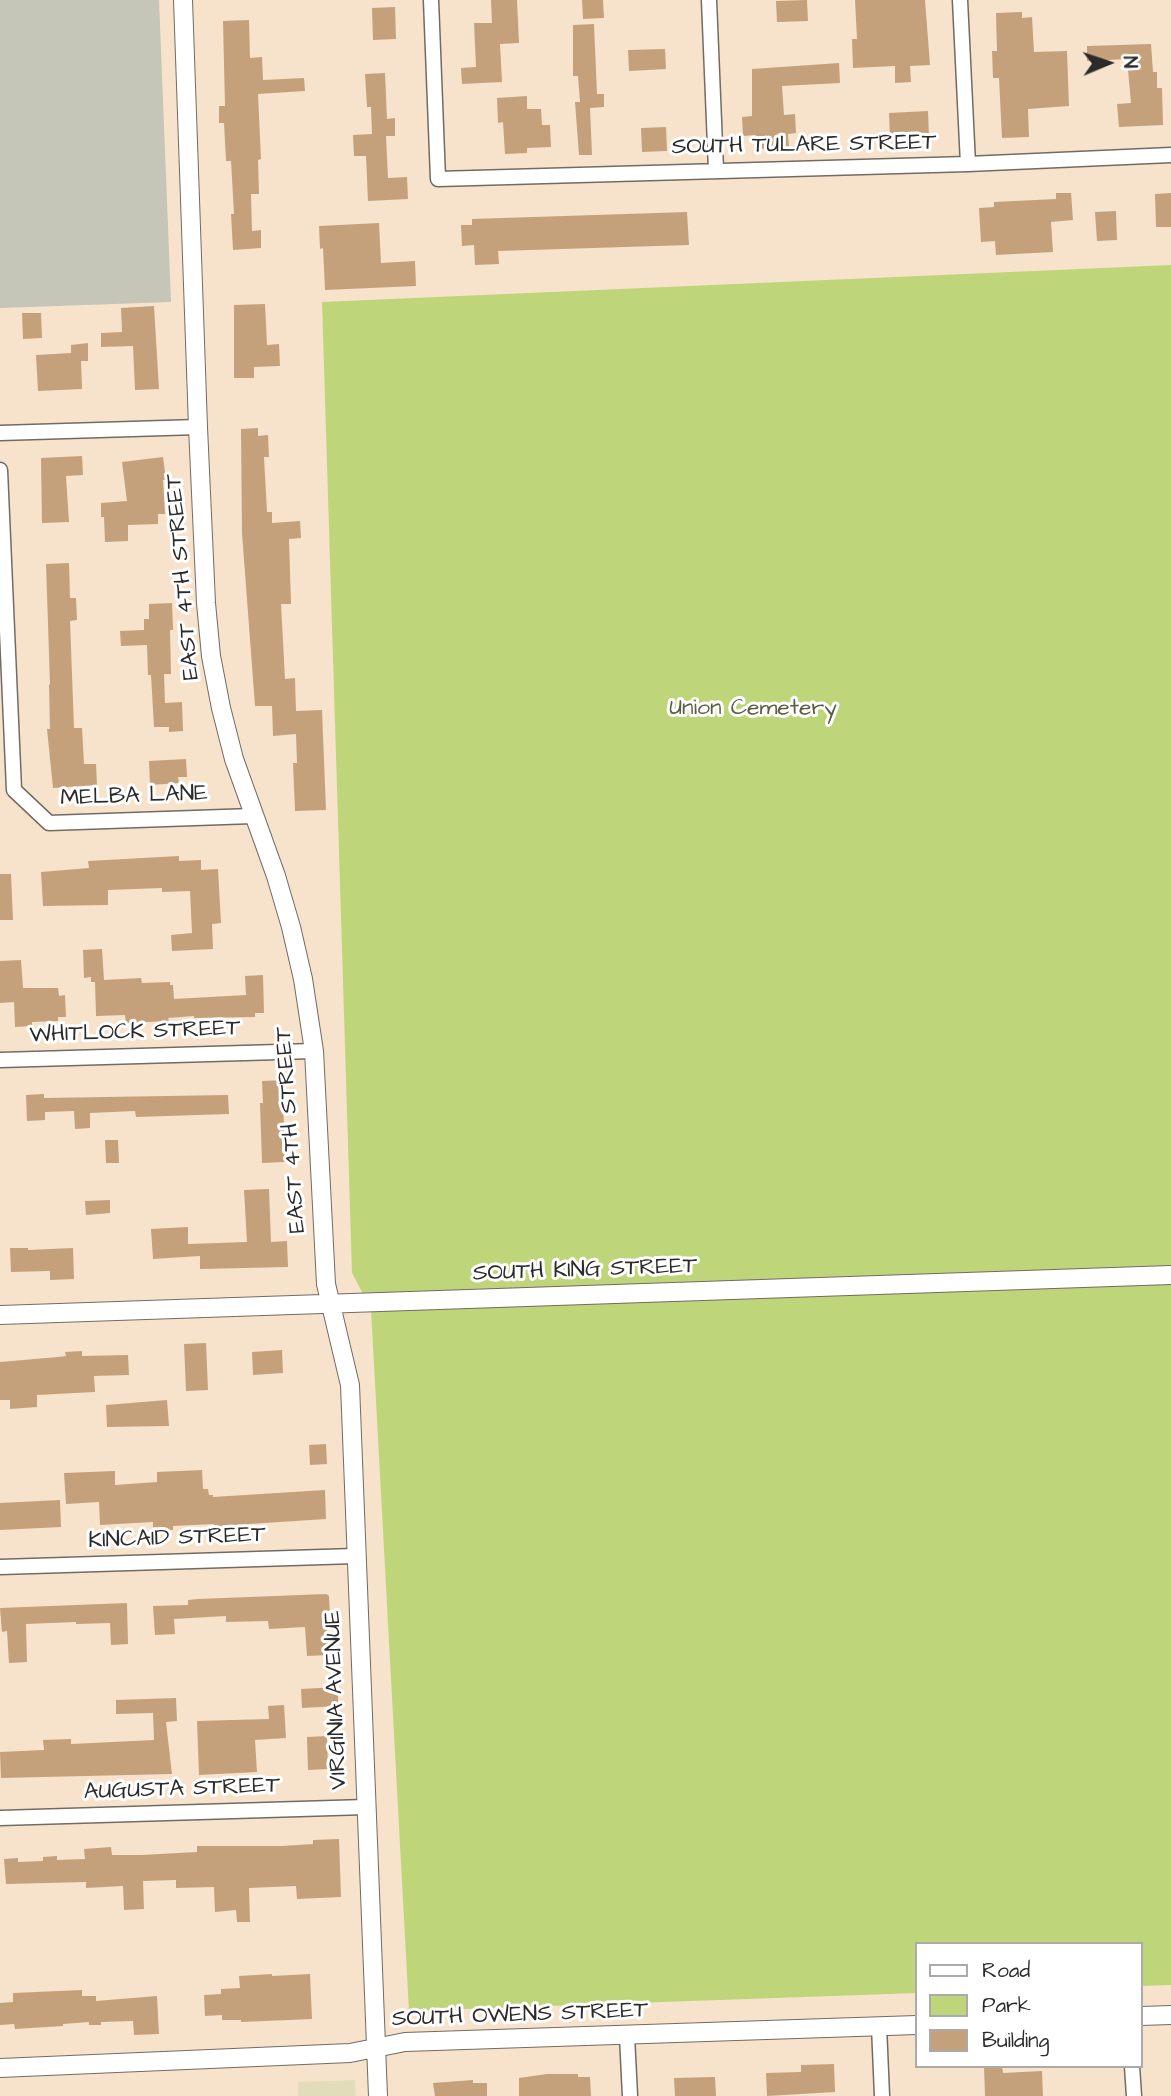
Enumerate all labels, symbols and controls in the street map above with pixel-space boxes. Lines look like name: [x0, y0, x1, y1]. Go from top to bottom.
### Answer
north arrow: [1073, 28, 1143, 98]
text: N: [1116, 56, 1143, 69]
street label: SOUTH TULARE STREET: [671, 130, 937, 162]
street label: EAST 4TH STREET: [161, 473, 207, 681]
park label: Union Cemetery: [669, 695, 837, 723]
street label: MELBA LANE: [60, 781, 208, 813]
street label: WHITLOCK STREET: [29, 1016, 241, 1050]
street label: EAST 4TH STREET: [271, 1026, 313, 1234]
street label: SOUTH KING STREET: [472, 1253, 698, 1289]
street label: KINCAID STREET: [88, 1522, 266, 1556]
street label: VIRGINIA AVENUE: [320, 1610, 354, 1790]
street label: AUGUSTA STREET: [83, 1773, 281, 1807]
legend: [916, 1942, 1143, 2068]
text: Road: [982, 1956, 1030, 1985]
text: Park: [982, 1991, 1031, 2020]
street label: SOUTH OWENS STREET: [391, 1998, 649, 2034]
text: Building: [982, 2026, 1049, 2055]

